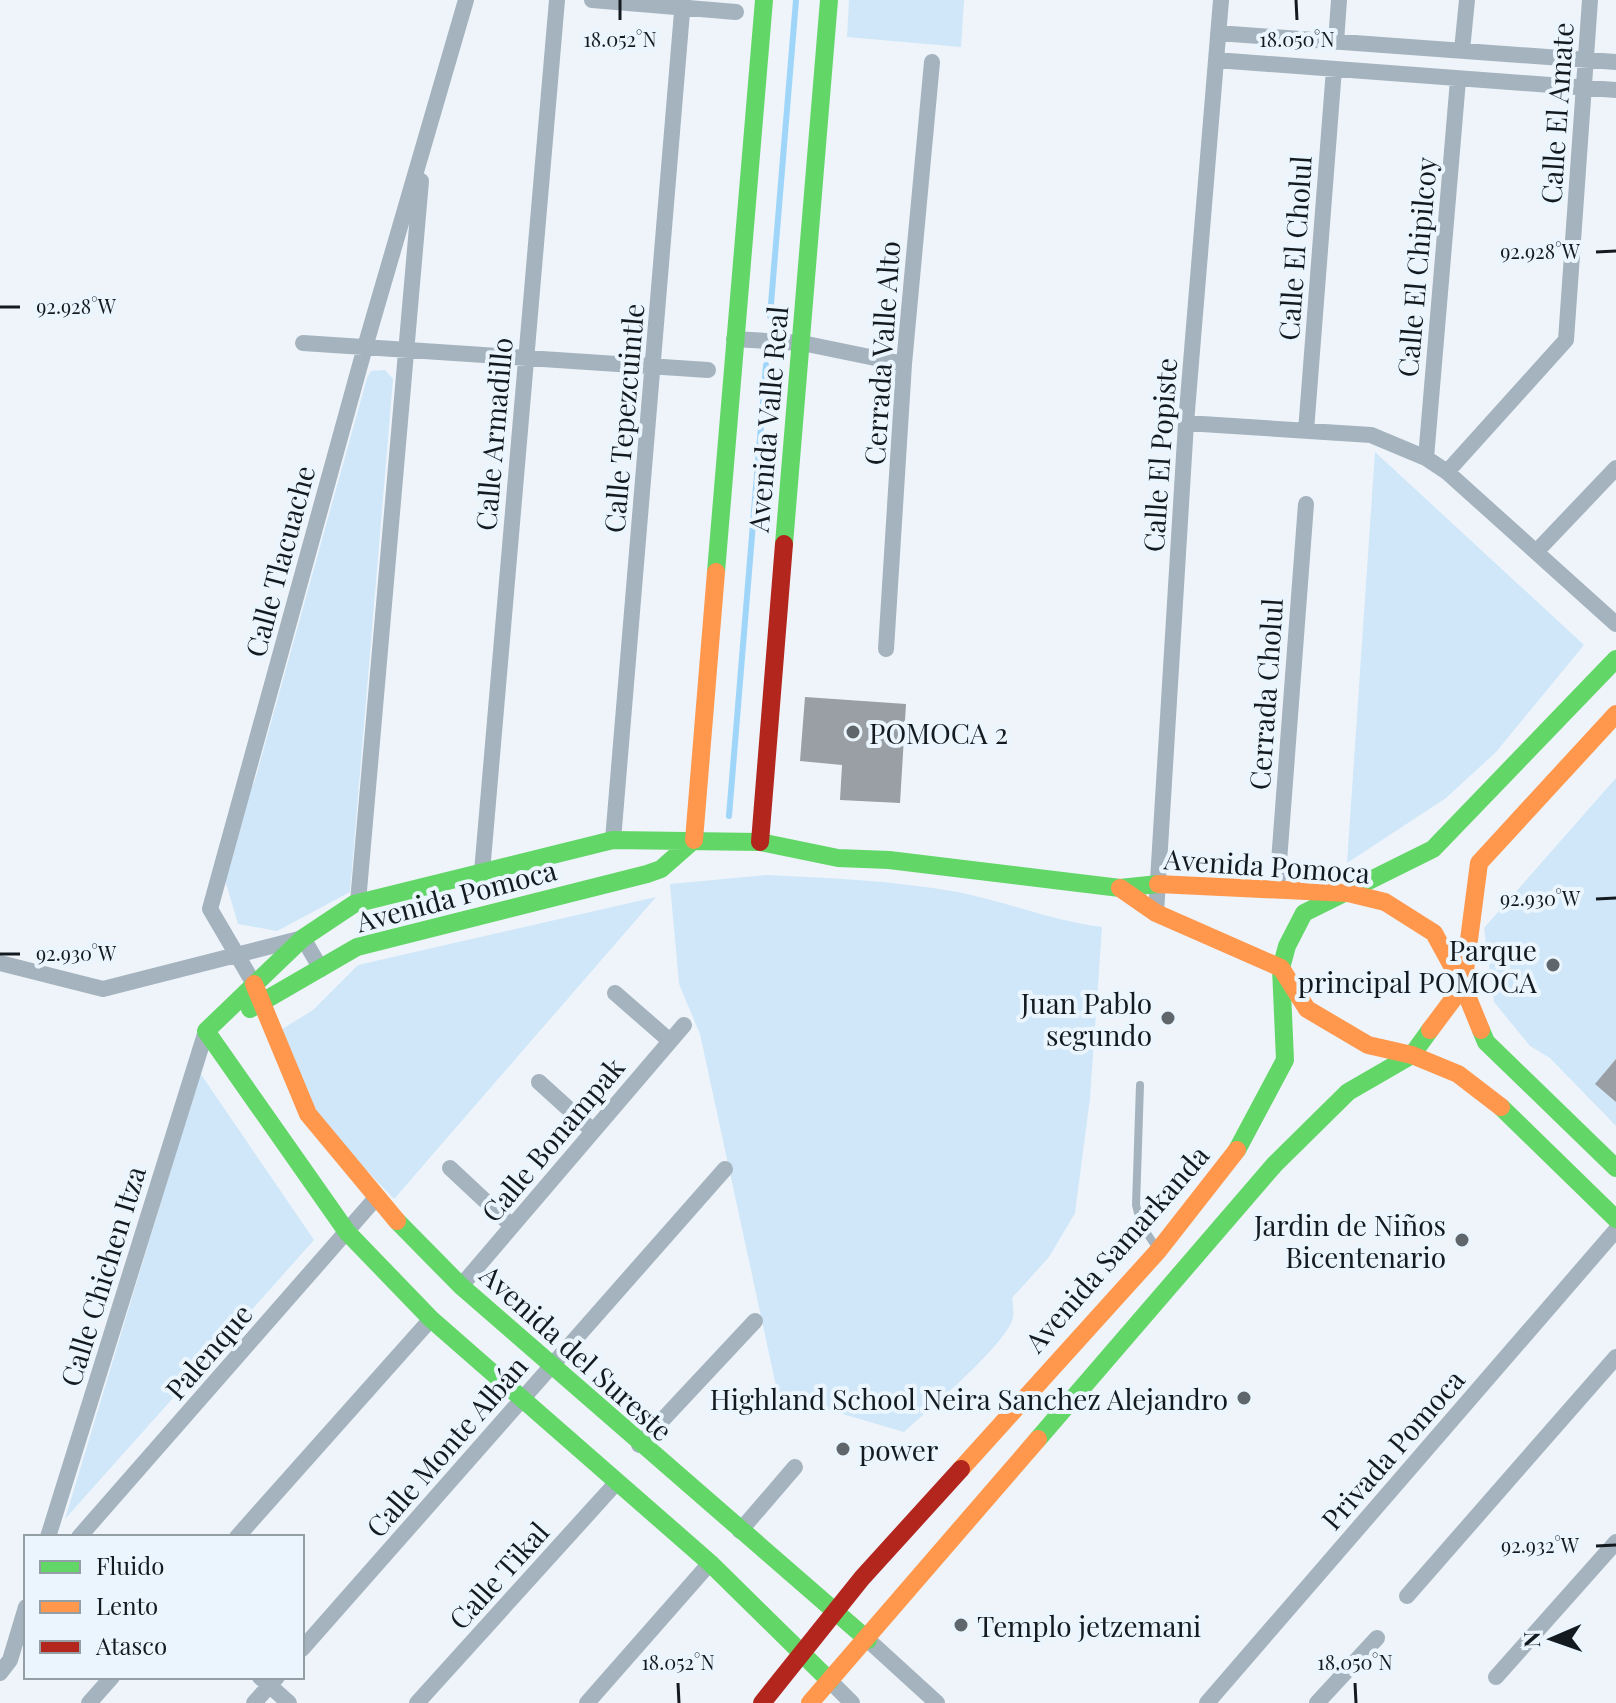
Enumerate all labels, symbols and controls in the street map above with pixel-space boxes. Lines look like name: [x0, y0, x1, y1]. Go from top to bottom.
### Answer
street label: Calle El Amate: [1531, 21, 1581, 205]
text: 18.052°N: [583, 25, 657, 52]
text: 18.050°N: [1259, 25, 1335, 52]
street label: Calle El Cholul: [1269, 154, 1319, 342]
street label: Calle El Chipilcoy: [1388, 155, 1444, 379]
text: 92.928°W: [1500, 237, 1581, 264]
street label: Cerrada Valle Alto: [855, 240, 907, 466]
text: 92.928°W: [36, 292, 117, 319]
street label: Calle Tepezcuintle: [595, 302, 651, 534]
street label: Avenida Valle Real: [739, 304, 795, 535]
street label: Calle Armadillo: [466, 336, 520, 532]
street label: Calle El Popiste: [1134, 357, 1184, 553]
street label: Calle Tlacuache: [236, 461, 322, 661]
street label: Cerrada Cholul: [1240, 597, 1290, 791]
place label: POMOCA 2: [869, 714, 1008, 751]
marker: POMOCA 2: [844, 723, 862, 741]
street label: Avenida Pomoca: [1162, 839, 1371, 891]
street label: Avenida Pomoca: [351, 850, 560, 940]
text: 92.930°W: [1500, 884, 1581, 911]
place label: Parque principal POMOCA: [1298, 931, 1537, 1000]
text: 92.930°W: [36, 939, 117, 966]
marker: Parque principal POMOCA: [1544, 956, 1562, 974]
place label: Juan Pablo segundo: [1020, 984, 1152, 1053]
marker: Juan Pablo segundo: [1159, 1009, 1177, 1027]
street label: Calle Bonampak: [472, 1049, 632, 1229]
street label: Avenida Samarkanda: [1015, 1137, 1216, 1360]
street label: Calle Chichen Itza: [51, 1161, 153, 1391]
place label: Jardin de Niños Bicentenario: [1253, 1206, 1446, 1275]
marker: Jardin de Niños Bicentenario: [1453, 1231, 1471, 1249]
street label: Avenida del Sureste: [472, 1255, 681, 1448]
street label: Palenque: [156, 1295, 260, 1407]
street label: Calle Monte Albán: [357, 1348, 535, 1544]
street label: Privada Pomoca: [1312, 1361, 1472, 1537]
place label: Highland School Neira Sanchez Alejandro: [710, 1380, 1228, 1417]
marker: Highland School Neira Sanchez Alejandro: [1235, 1389, 1253, 1407]
place label: power: [859, 1431, 939, 1468]
marker: power: [834, 1440, 852, 1458]
street label: Calle Tikal: [440, 1514, 556, 1636]
text: 92.932°W: [1501, 1531, 1580, 1558]
legend: [24, 1535, 304, 1679]
text: Fluido: [96, 1549, 164, 1581]
text: Lento: [96, 1589, 158, 1621]
north arrow: [1512, 1599, 1592, 1679]
place label: Templo jetzemani: [977, 1607, 1201, 1644]
marker: Templo jetzemani: [952, 1616, 970, 1634]
text: Atasco: [95, 1629, 167, 1661]
text: N: [1516, 1631, 1546, 1648]
text: 18.052°N: [641, 1648, 715, 1675]
text: 18.050°N: [1317, 1648, 1393, 1675]

